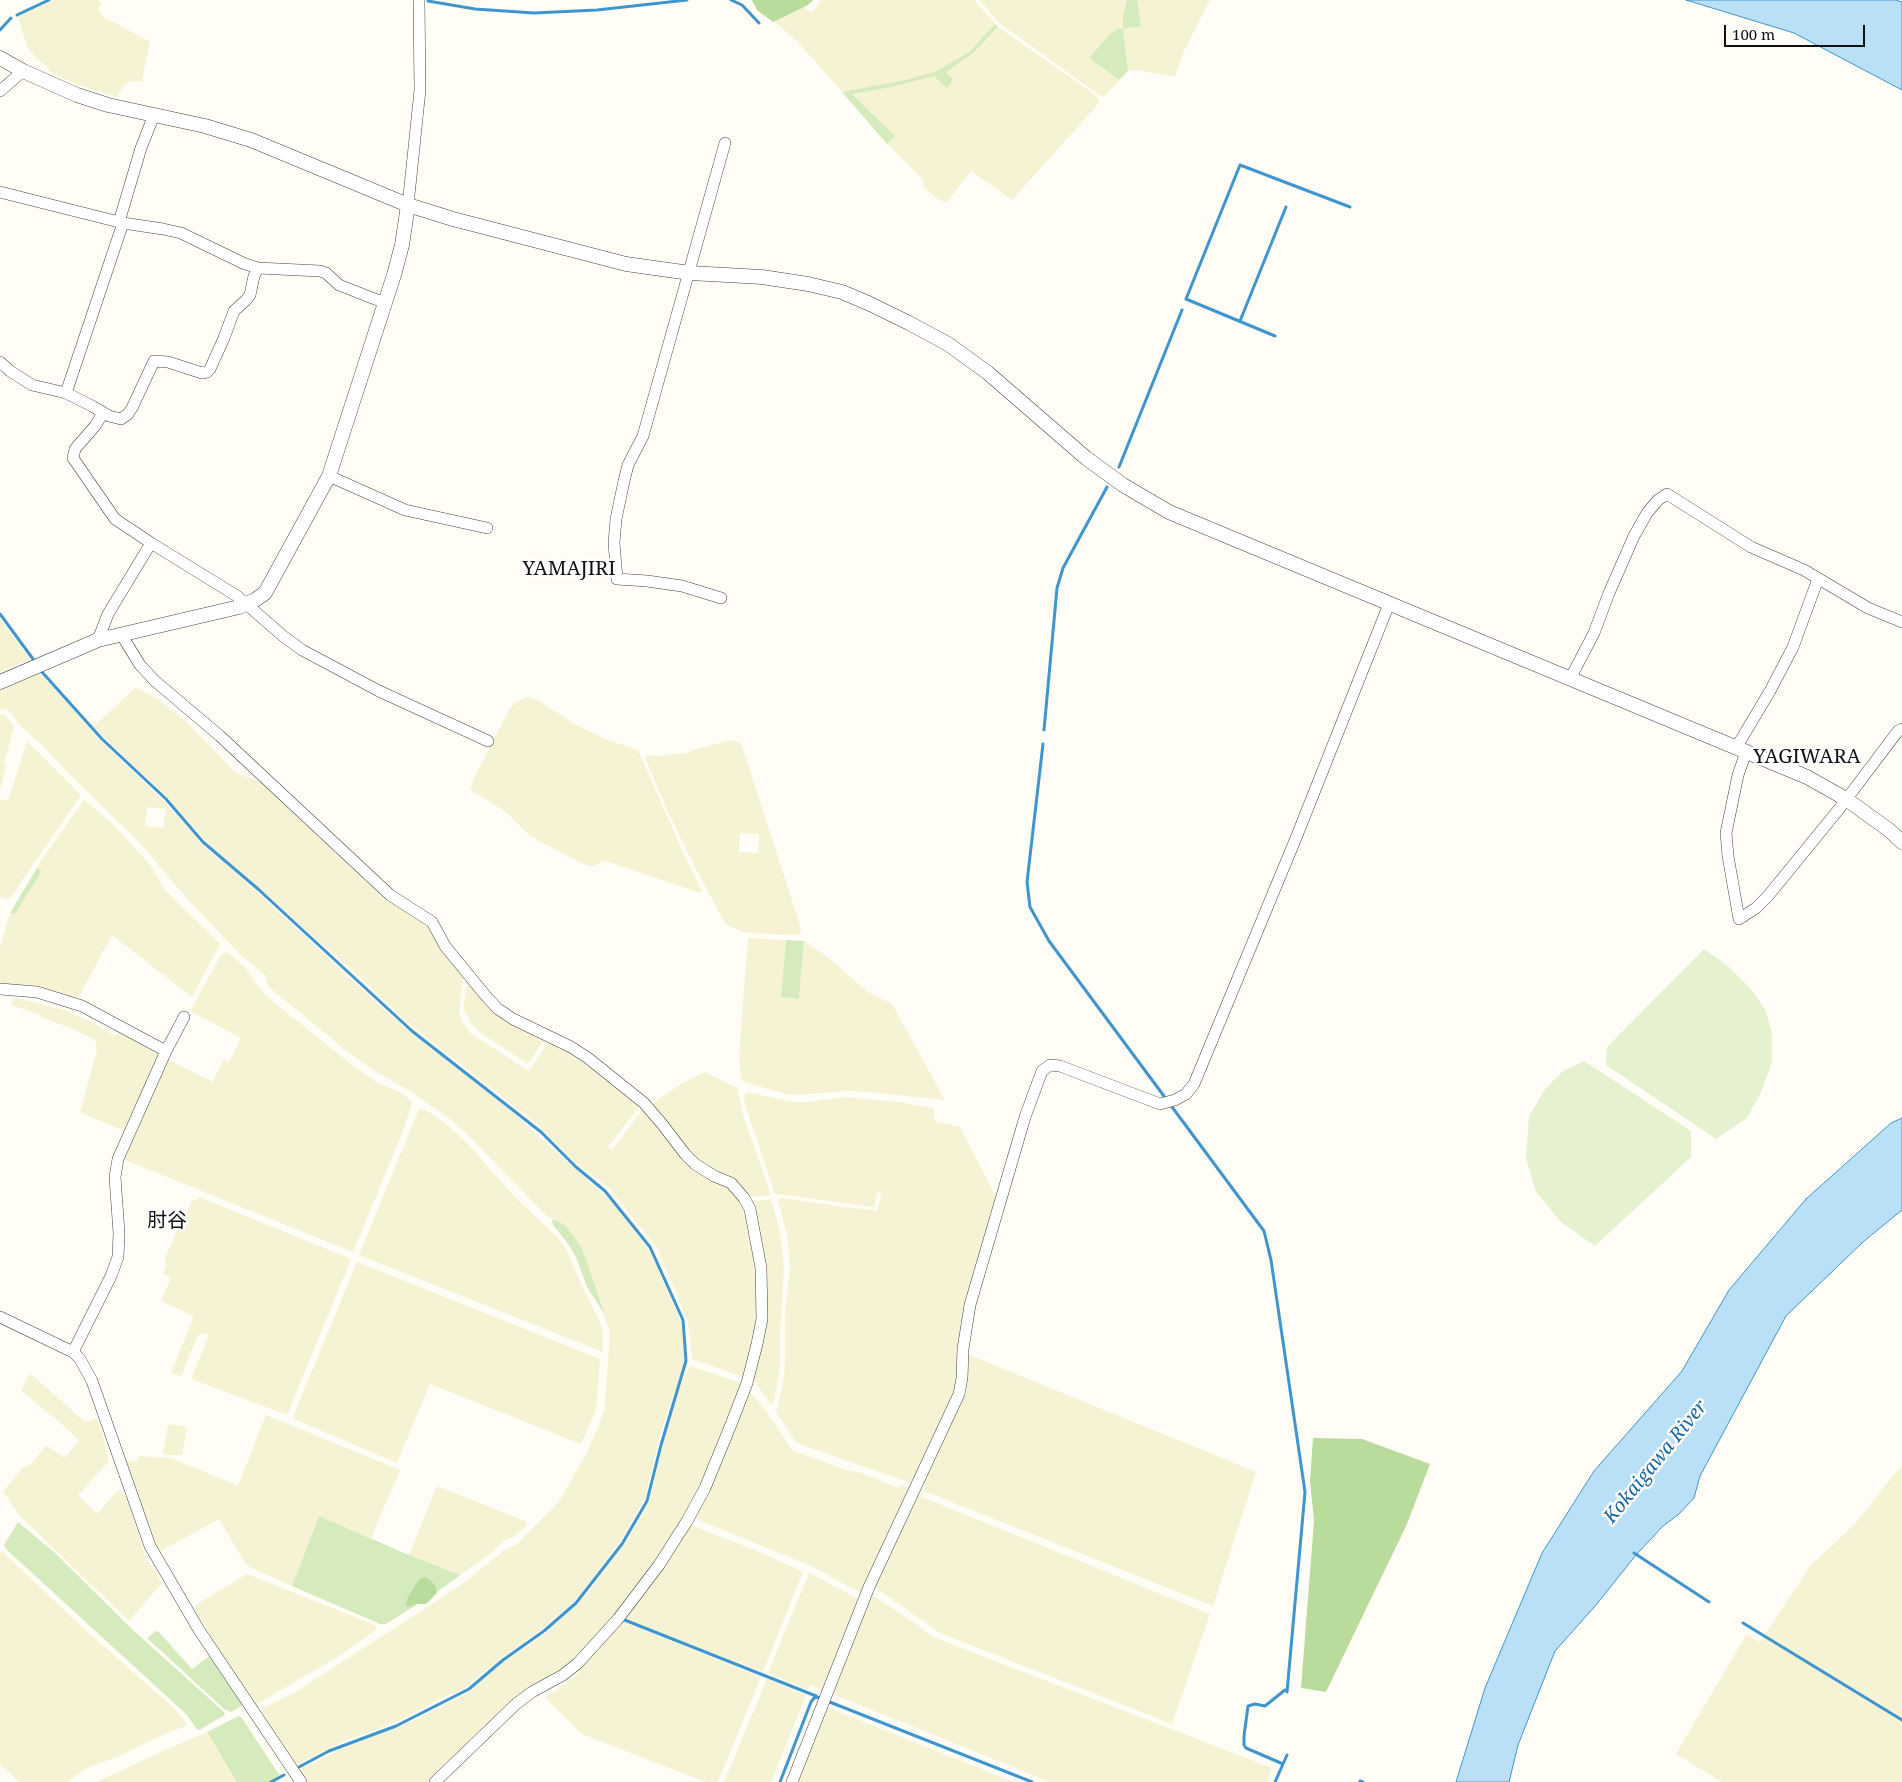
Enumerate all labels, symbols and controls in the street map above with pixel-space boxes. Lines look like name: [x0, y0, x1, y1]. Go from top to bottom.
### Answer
scale bar: [1727, 15, 1868, 47]
text: 100 m: [1732, 24, 1775, 44]
district label: YAMAJIRI: [518, 557, 620, 581]
district label: YAGIWARA: [1748, 745, 1866, 769]
district label: 肘谷: [147, 1209, 187, 1233]
water label: Kokaigawa River: [1600, 1396, 1712, 1528]

